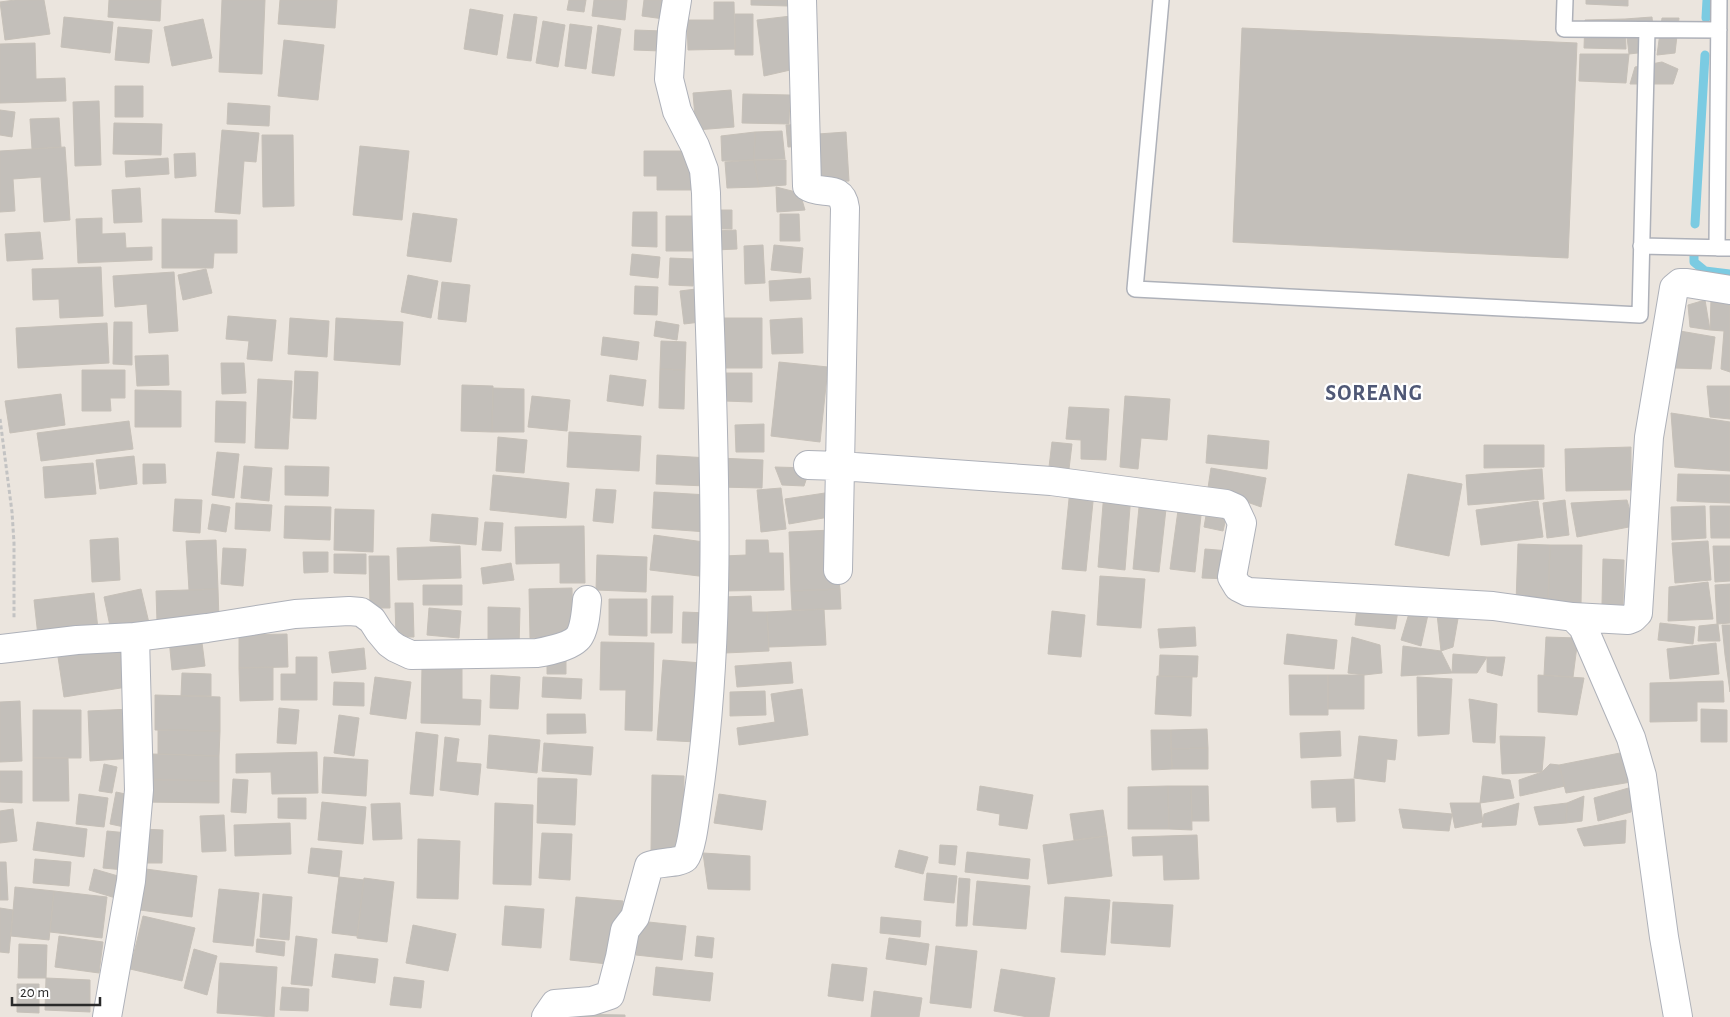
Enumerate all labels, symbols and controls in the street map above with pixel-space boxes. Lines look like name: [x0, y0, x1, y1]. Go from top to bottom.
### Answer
district label: SOREANG: [1325, 382, 1423, 404]
scale bar: [12, 974, 100, 1006]
text: 20 m: [20, 985, 49, 1000]

